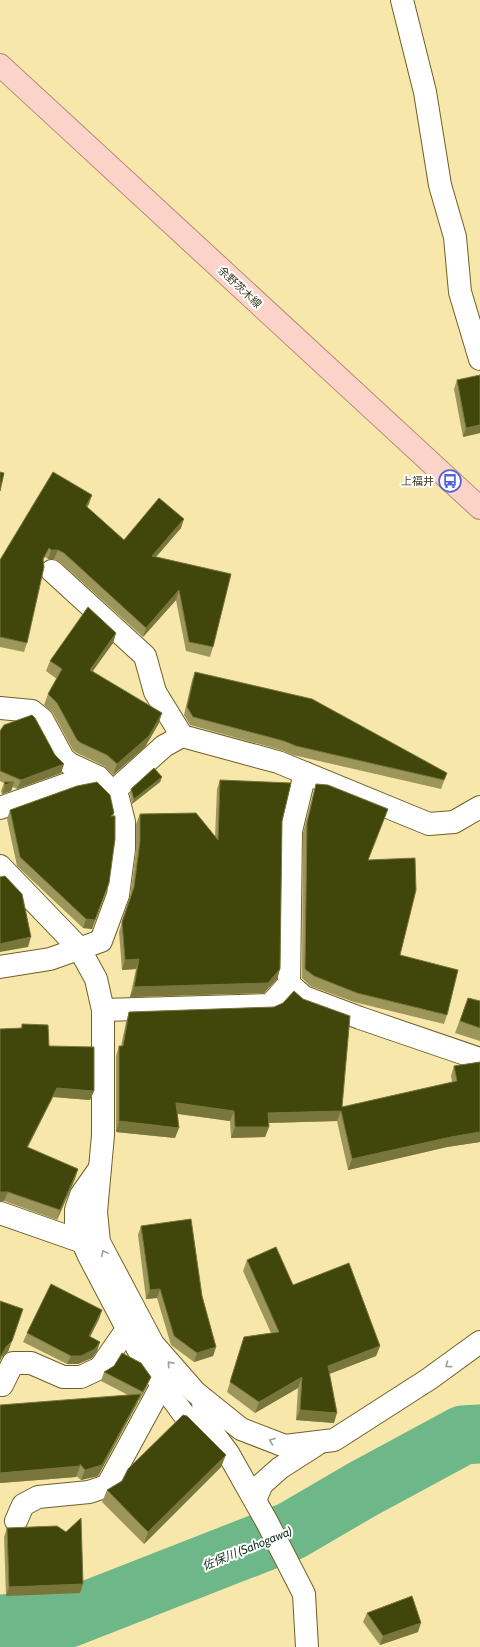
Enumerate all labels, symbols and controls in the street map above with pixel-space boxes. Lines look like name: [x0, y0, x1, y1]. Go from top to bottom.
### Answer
street label: 余野茨木線: [215, 263, 265, 311]
bus stop icon: 上福井: [437, 468, 463, 494]
place label: 上福井: [401, 474, 434, 488]
one-way arrow: [102, 1249, 109, 1257]
one-way arrow: [446, 1360, 453, 1367]
one-way arrow: [168, 1361, 175, 1369]
one-way arrow: [269, 1438, 276, 1446]
water label: 佐保川 (Sahogawa): [200, 1523, 294, 1573]

